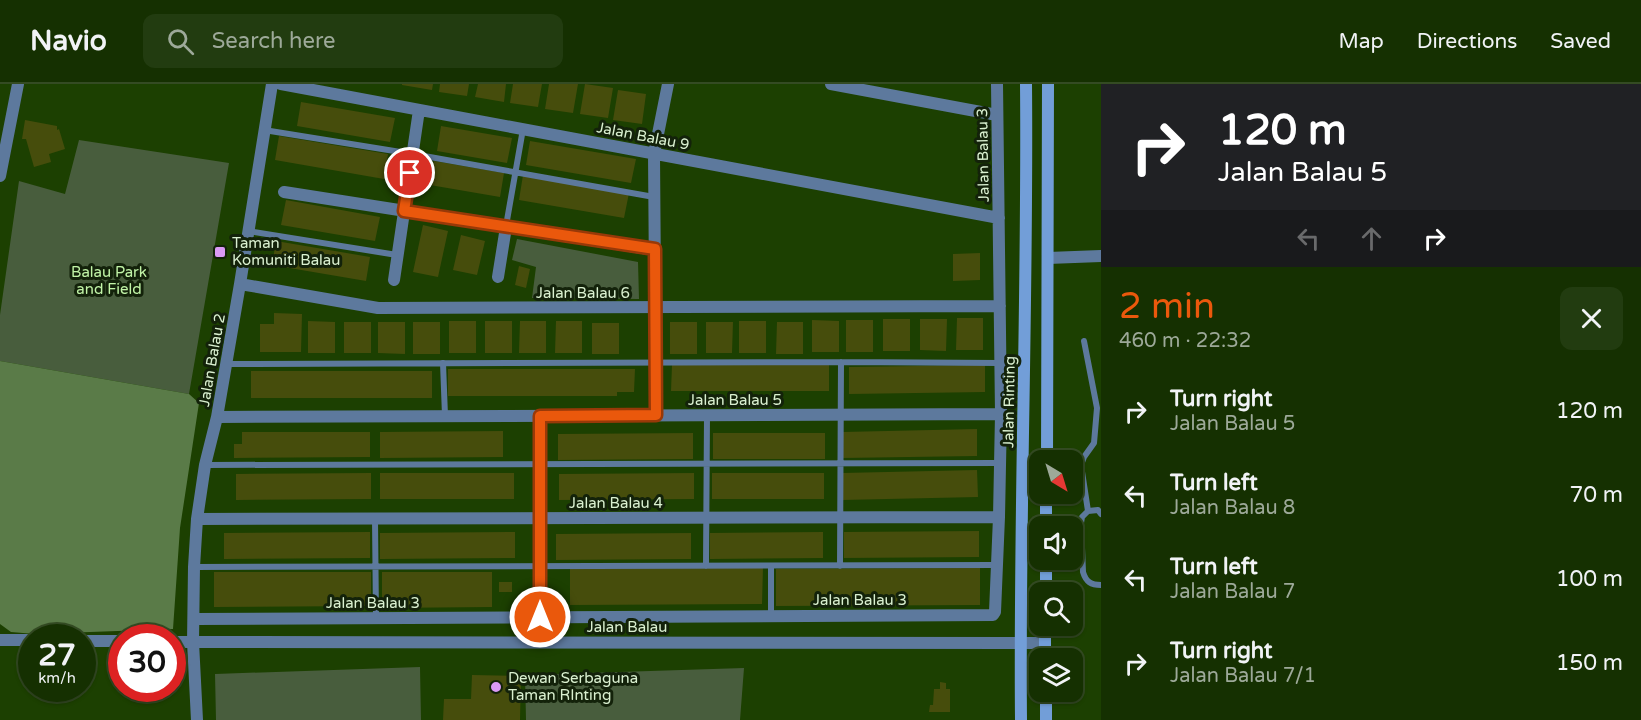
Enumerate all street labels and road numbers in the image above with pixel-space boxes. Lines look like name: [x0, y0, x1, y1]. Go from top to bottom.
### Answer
street label: Jalan Balau 3: [973, 108, 993, 202]
street label: Jalan Balau 9: [595, 118, 691, 154]
street label: Jalan Balau 6: [536, 284, 630, 302]
street label: Jalan Balau 2: [195, 312, 229, 408]
street label: Jalan Rinting: [999, 356, 1019, 448]
street label: Jalan Balau 5: [688, 391, 782, 409]
street label: Jalan Balau 4: [569, 494, 663, 512]
street label: Jalan Balau 3: [813, 591, 907, 609]
street label: Jalan Balau 3: [326, 594, 420, 612]
street label: Jalan Balau: [587, 618, 667, 636]

